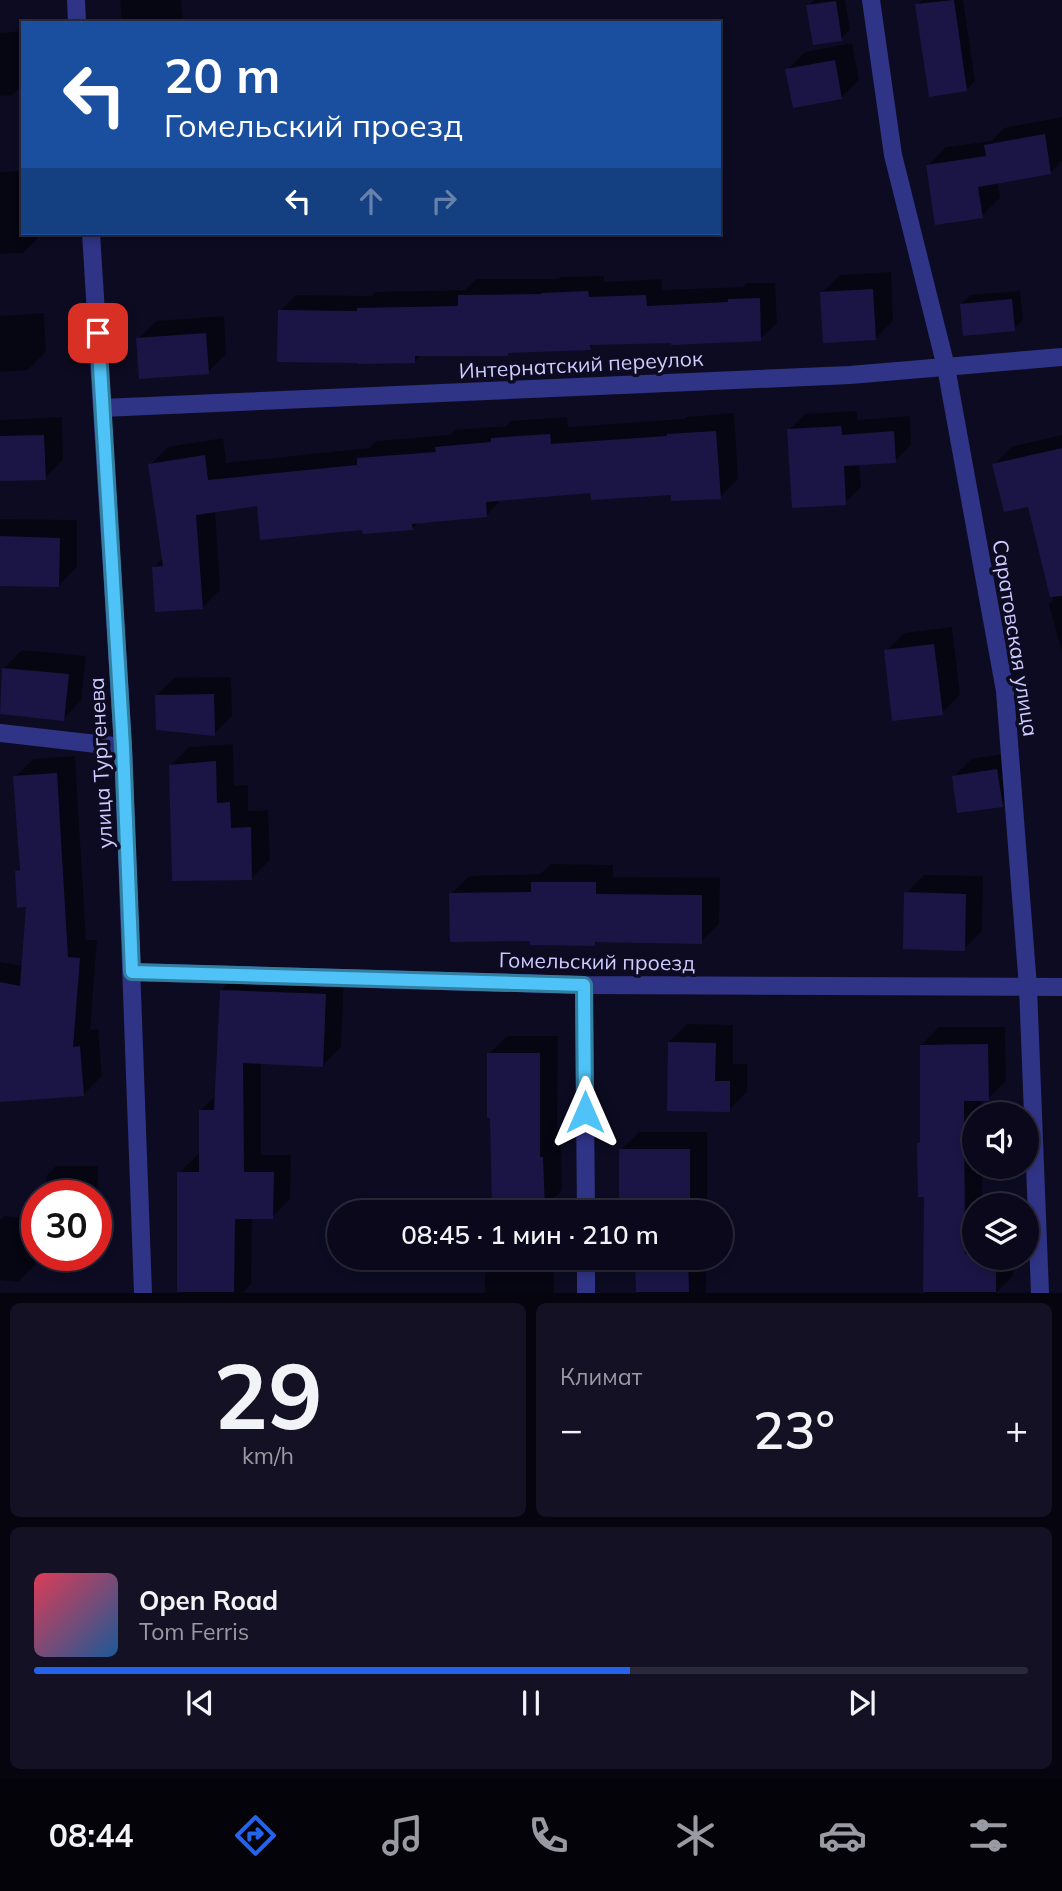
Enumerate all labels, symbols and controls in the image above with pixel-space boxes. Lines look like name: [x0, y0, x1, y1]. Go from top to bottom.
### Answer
text: 20 m: [164, 44, 280, 105]
icon: left: [49, 49, 140, 140]
text: Гомельский проезд: [164, 105, 463, 145]
icon: left: [279, 182, 317, 220]
icon: ahead: [352, 182, 390, 220]
icon: right: [425, 182, 463, 220]
pin: [68, 303, 128, 363]
icon: arrive: [79, 314, 117, 352]
street label: Интернатский переулок: [458, 345, 704, 383]
street label: Саратовская улица: [988, 538, 1044, 738]
street label: улица Тургенева: [83, 677, 117, 849]
street label: Гомельский проезд: [499, 946, 696, 976]
position arrow: [548, 1075, 622, 1149]
map controls: [962, 1102, 1039, 1270]
button: sound: [962, 1102, 1039, 1179]
speed limit sign: 30: [21, 1180, 112, 1271]
button: layers: [962, 1193, 1039, 1270]
text: 08:45 · 1 мин · 210 m: [401, 1218, 659, 1251]
text: 29: [213, 1338, 323, 1452]
text: Климат: [560, 1362, 642, 1391]
text: 23°: [753, 1397, 835, 1462]
text: −: [560, 1405, 583, 1453]
text: +: [1005, 1405, 1028, 1453]
text: km/h: [242, 1441, 294, 1470]
text: Open Road: [139, 1584, 278, 1617]
text: Tom Ferris: [139, 1617, 249, 1646]
icon: previous: [181, 1684, 219, 1722]
icon: pause: [512, 1684, 550, 1722]
icon: next: [843, 1684, 881, 1722]
icon: directions: [231, 1811, 280, 1860]
icon: music: [378, 1811, 427, 1860]
icon: phone: [524, 1811, 573, 1860]
icon: climate: [671, 1811, 720, 1860]
icon: car: [818, 1811, 867, 1860]
icon: filters: [964, 1811, 1013, 1860]
text: 08:44: [49, 1815, 134, 1855]

